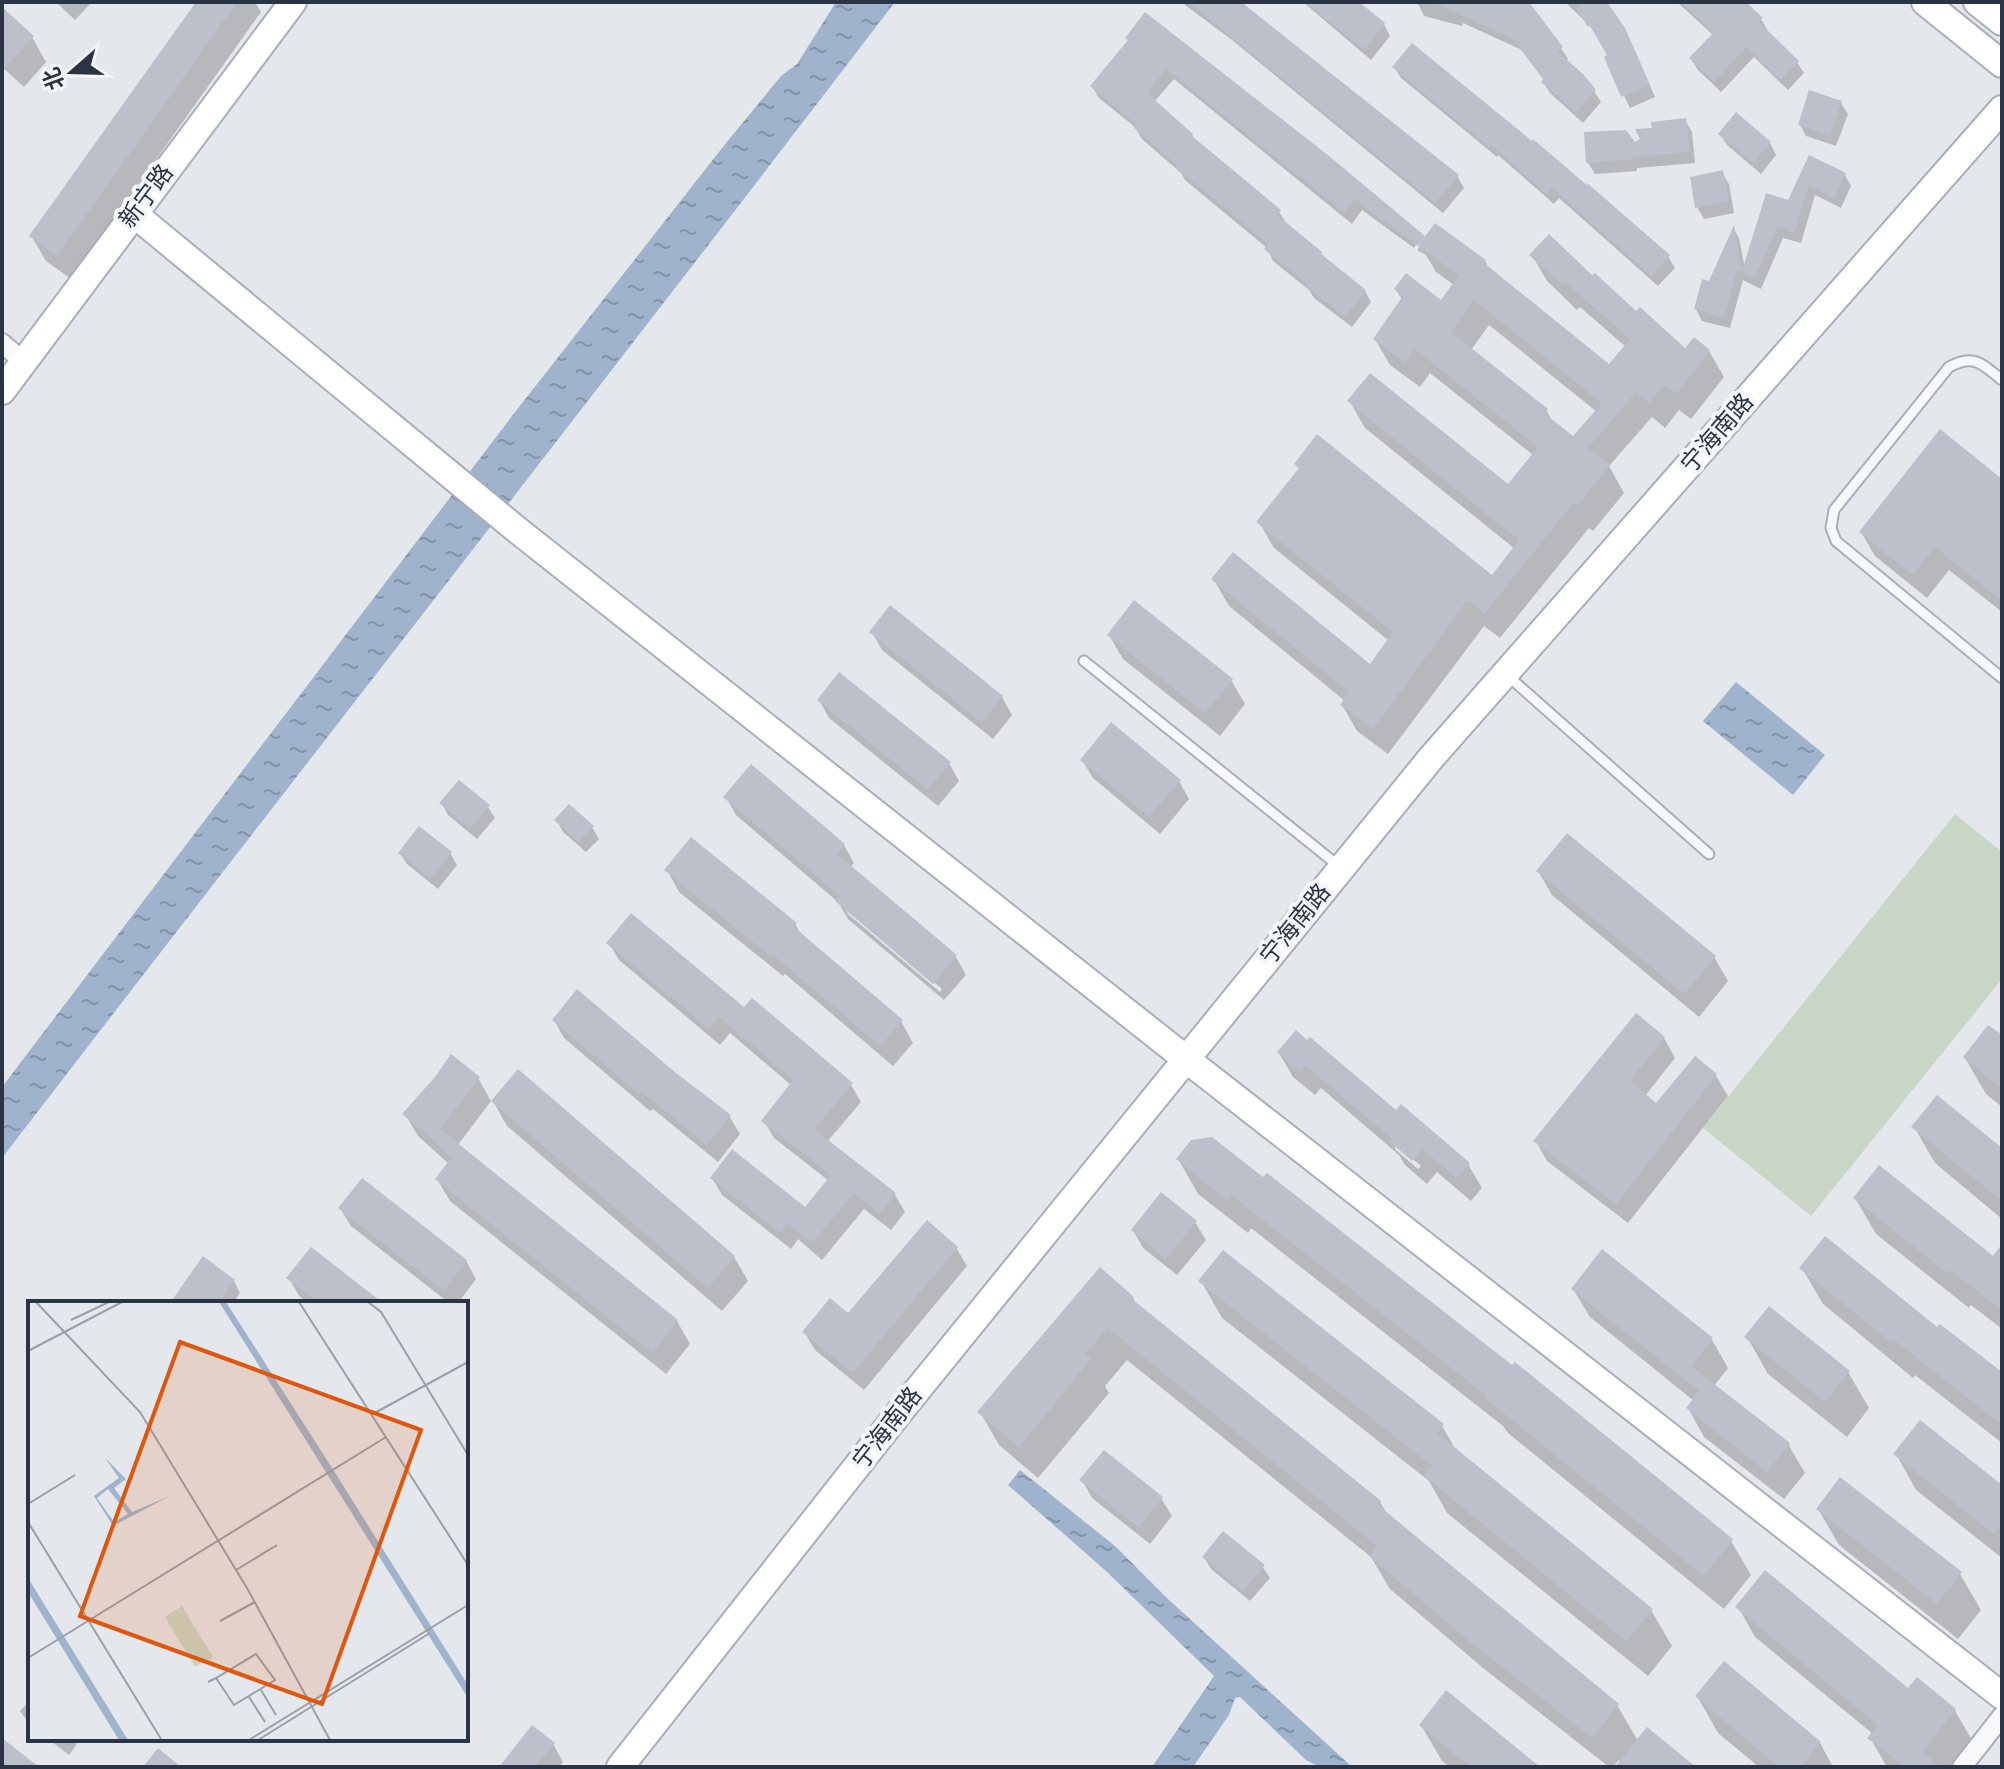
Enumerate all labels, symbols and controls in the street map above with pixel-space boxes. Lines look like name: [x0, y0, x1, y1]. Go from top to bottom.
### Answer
north arrow: [32, 32, 112, 112]
text: 北: [37, 64, 70, 94]
street label: 新宁路: [113, 159, 179, 233]
street label: 宁海南路: [1675, 388, 1759, 478]
street label: 宁海南路: [1254, 878, 1336, 970]
inset map: [28, 1301, 468, 1741]
street label: 宁海南路: [846, 1382, 928, 1474]

